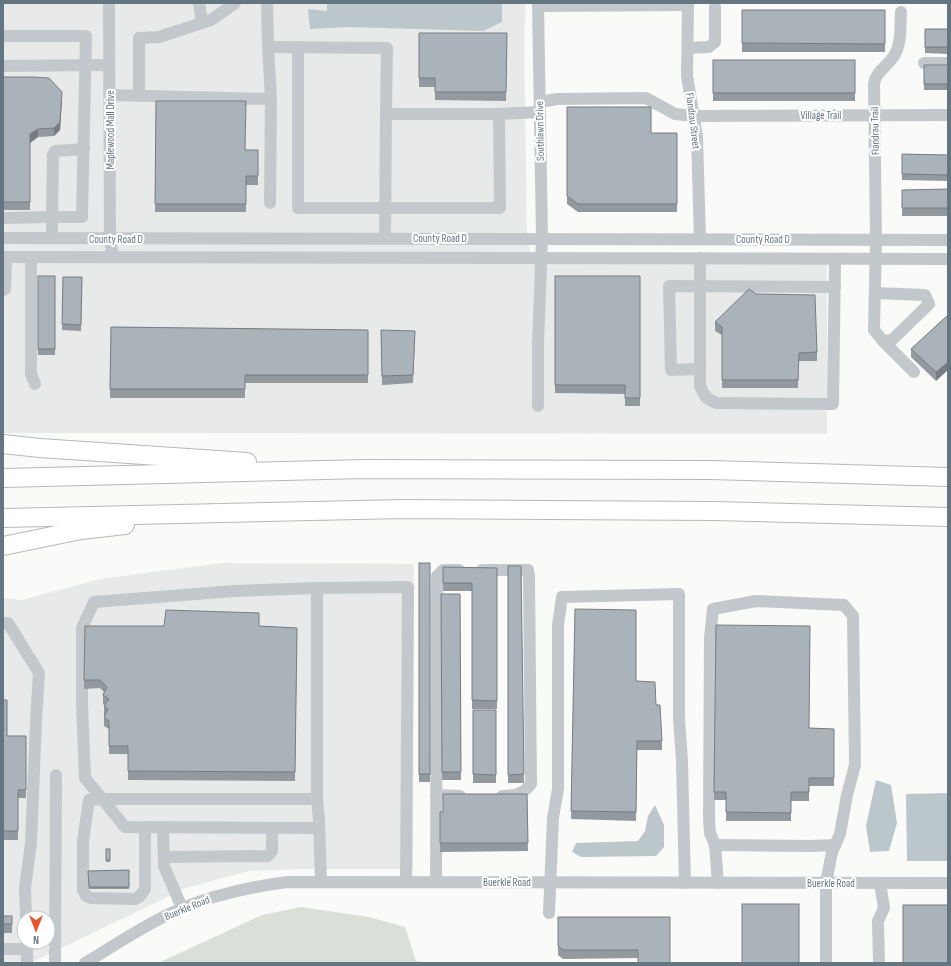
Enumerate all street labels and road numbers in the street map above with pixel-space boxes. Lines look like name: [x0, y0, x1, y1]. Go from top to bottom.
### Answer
street label: Maplewood Mall Drive: [104, 90, 117, 170]
street label: Flandrau Street: [683, 92, 703, 150]
street label: Southlawn Drive: [533, 101, 547, 161]
street label: Flandrau Trail: [868, 107, 882, 155]
street label: Village Trail: [801, 109, 841, 122]
street label: County Road D: [413, 232, 467, 245]
street label: County Road D: [89, 233, 143, 246]
street label: County Road D: [736, 233, 790, 246]
street label: Buerkle Road: [483, 876, 531, 889]
street label: Buerkle Road: [807, 877, 855, 890]
street label: Buerkle Road: [162, 893, 212, 923]

